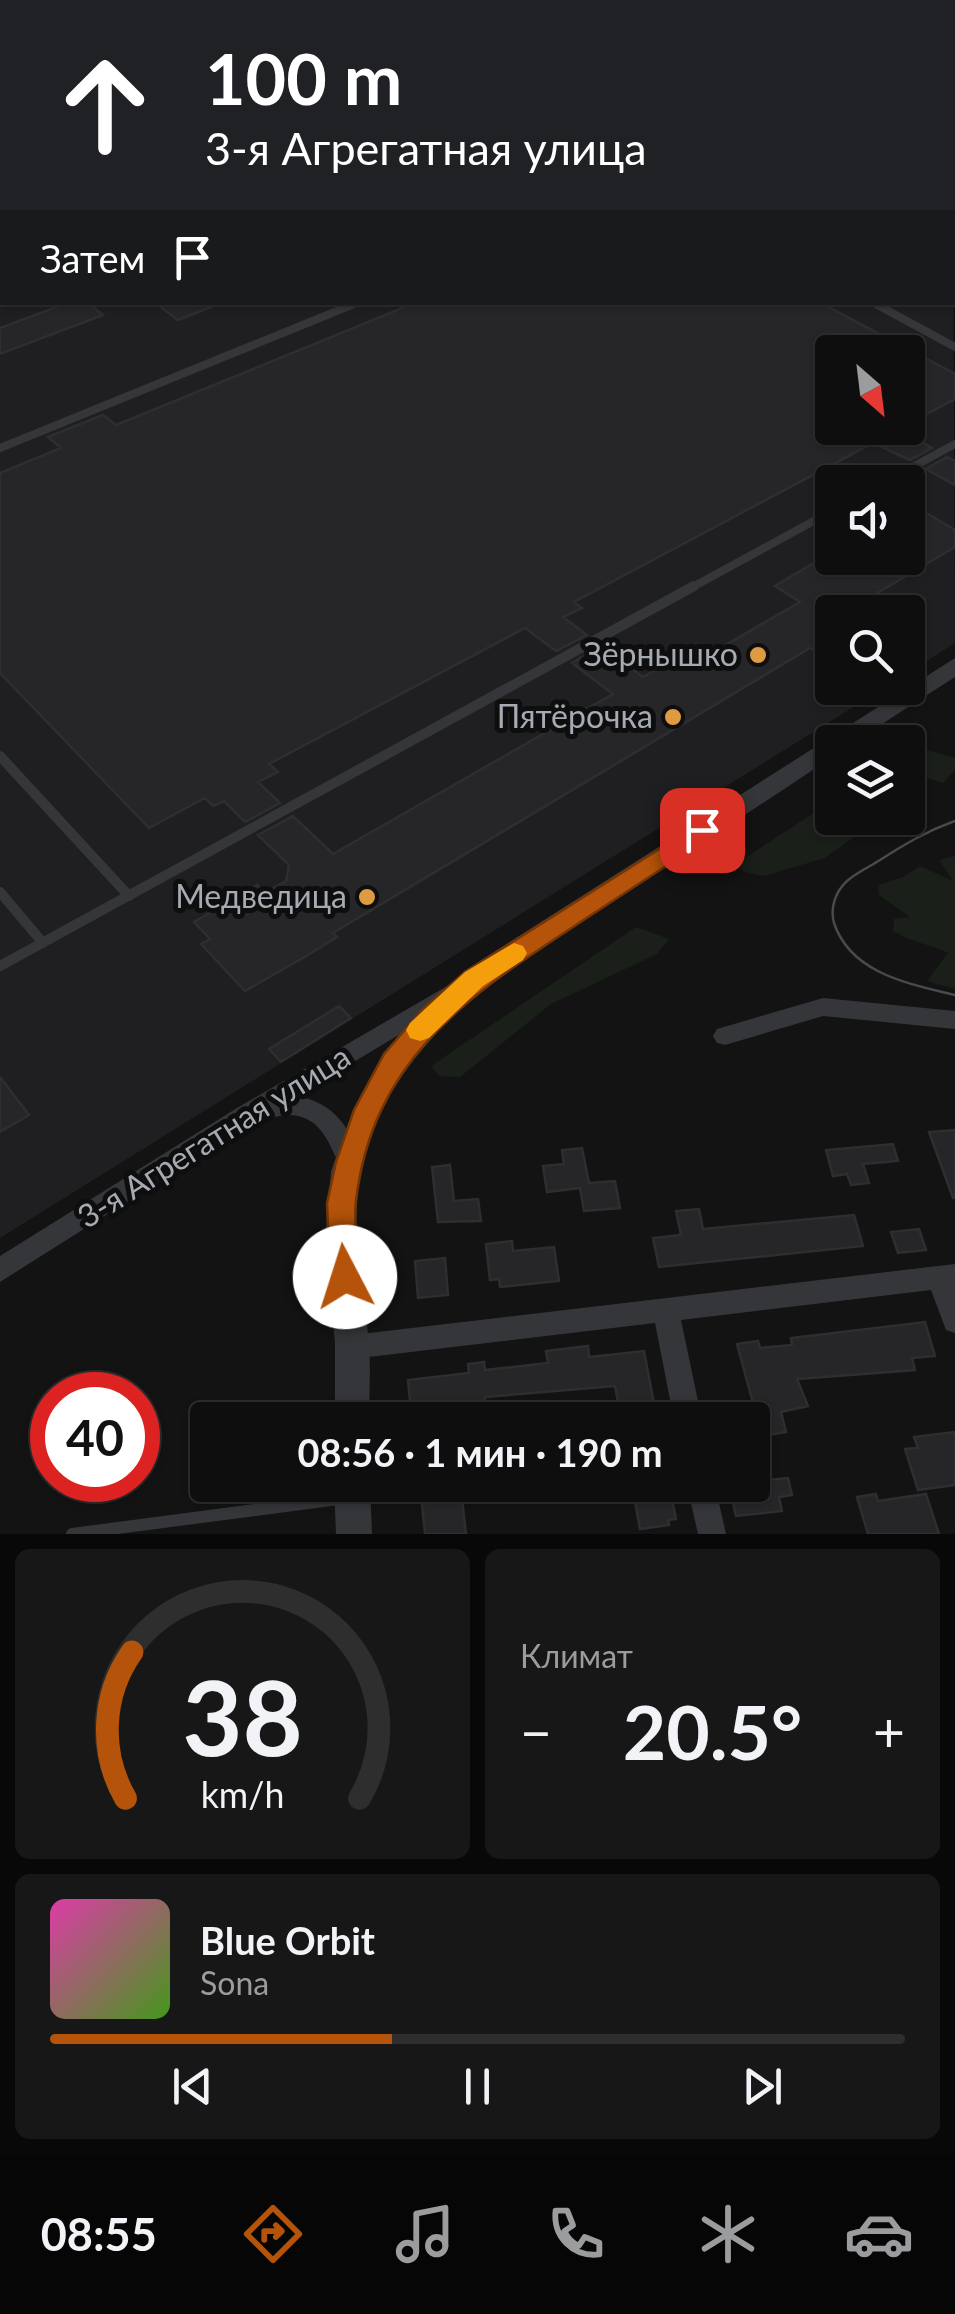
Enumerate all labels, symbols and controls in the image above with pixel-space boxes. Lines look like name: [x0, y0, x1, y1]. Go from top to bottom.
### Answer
text: 100 m: [205, 36, 402, 120]
icon: ahead: [40, 40, 170, 170]
text: 3-я Агрегатная улица: [205, 121, 647, 175]
icon: arrive: [165, 230, 220, 285]
text: Затем: [40, 235, 145, 281]
north arrow: [815, 335, 925, 445]
map controls: [815, 335, 925, 835]
button: sound: [815, 465, 925, 575]
button: search: [815, 595, 925, 705]
place label: Зёрнышко: [584, 634, 738, 673]
marker: Зёрнышко: [747, 644, 769, 666]
place label: Пятёрочка: [497, 696, 653, 735]
marker: Пятёрочка: [662, 706, 684, 728]
button: layers: [815, 725, 925, 835]
pin: [660, 788, 745, 873]
icon: arrive: [675, 803, 730, 858]
place label: Медведица: [175, 876, 347, 915]
marker: Медведица: [356, 886, 378, 908]
street label: 3-я Агрегатная улица: [70, 1036, 357, 1235]
position arrow: [293, 1225, 397, 1329]
speed limit sign: 40: [30, 1372, 160, 1502]
text: 08:56 · 1 мин · 190 m: [297, 1429, 663, 1475]
text: Климат: [520, 1636, 633, 1675]
text: 38: [182, 1653, 303, 1778]
text: 20.5°: [623, 1686, 802, 1776]
text: −: [520, 1698, 552, 1764]
text: +: [873, 1698, 905, 1764]
text: km/h: [201, 1773, 284, 1816]
text: Blue Orbit: [200, 1917, 375, 1963]
text: Sona: [200, 1963, 269, 2002]
icon: previous: [165, 2059, 220, 2114]
icon: pause: [450, 2059, 505, 2114]
icon: next: [735, 2059, 790, 2114]
icon: directions: [238, 2199, 308, 2269]
icon: music: [390, 2199, 460, 2269]
icon: phone: [541, 2199, 611, 2269]
icon: climate: [693, 2199, 763, 2269]
icon: car: [844, 2199, 914, 2269]
text: 08:55: [41, 2207, 157, 2261]

